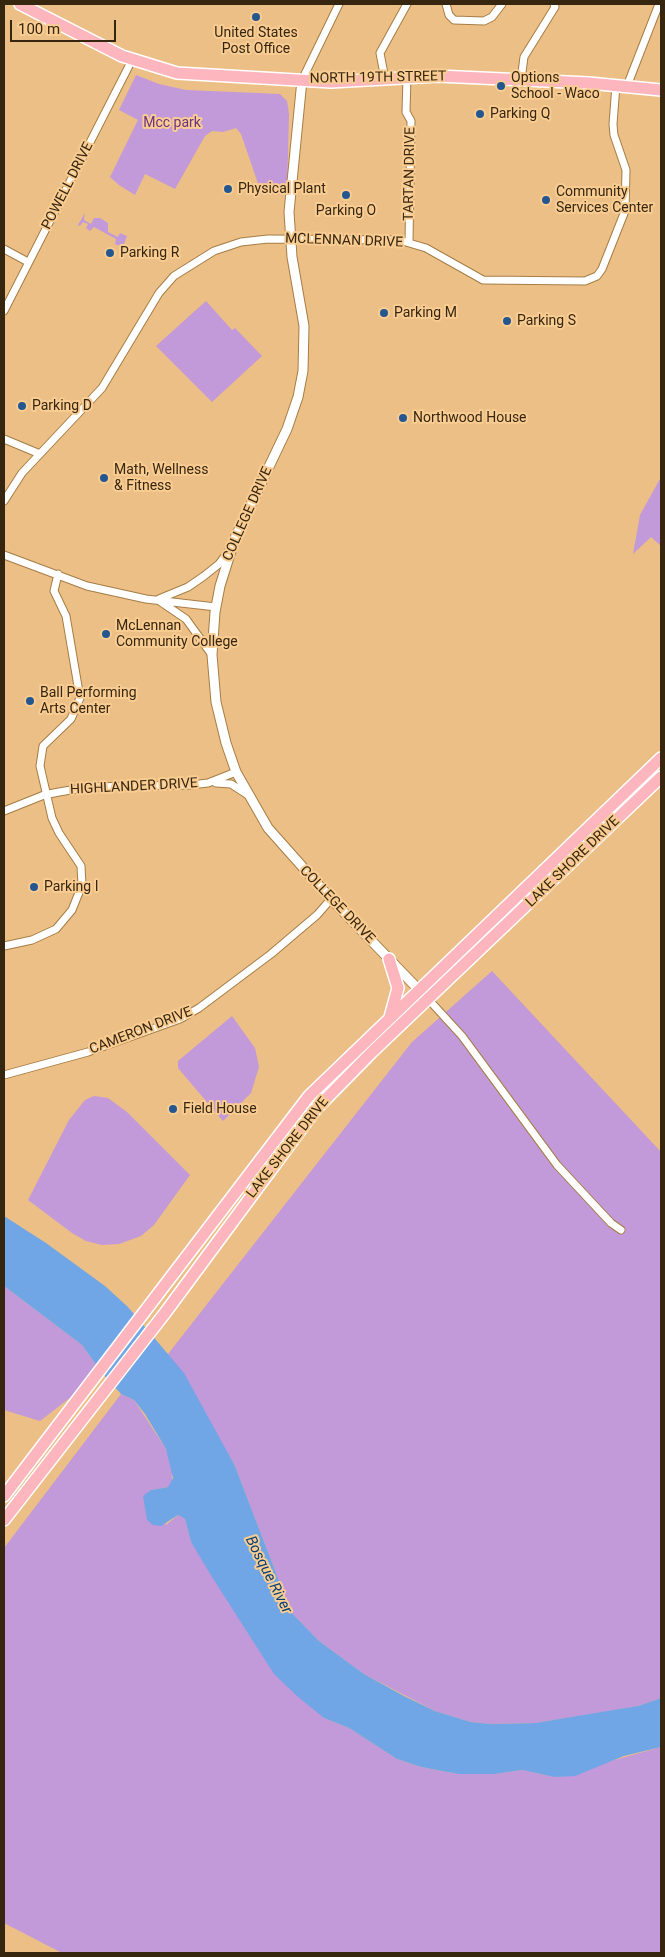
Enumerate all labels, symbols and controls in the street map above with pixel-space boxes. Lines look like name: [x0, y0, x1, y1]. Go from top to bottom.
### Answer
scale bar: [12, 10, 119, 42]
marker: United States Post Office: [250, 11, 262, 23]
text: 100 m: [18, 20, 60, 38]
place label: United States Post Office: [214, 25, 298, 58]
street label: NORTH 19TH STREET: [309, 68, 447, 88]
place label: Options School - Waco: [511, 70, 600, 102]
marker: Options School - Waco: [495, 80, 507, 92]
place label: Parking Q: [490, 106, 550, 122]
marker: Parking Q: [474, 108, 486, 120]
park label: Mcc park: [143, 115, 201, 131]
street label: TARTAN DRIVE: [401, 127, 419, 221]
street label: POWELL DRIVE: [39, 139, 97, 233]
place label: Physical Plant: [238, 181, 326, 197]
marker: Physical Plant: [222, 183, 234, 195]
place label: Community Services Center: [556, 184, 653, 216]
marker: Parking O: [340, 189, 352, 201]
marker: Community Services Center: [540, 194, 552, 206]
place label: Parking O: [316, 203, 376, 219]
street label: MCLENNAN DRIVE: [285, 231, 403, 251]
place label: Parking R: [120, 245, 179, 261]
marker: Parking R: [104, 247, 116, 259]
place label: Parking M: [394, 305, 457, 321]
marker: Parking M: [378, 307, 390, 319]
place label: Parking S: [517, 313, 576, 329]
marker: Parking S: [501, 315, 513, 327]
place label: Parking D: [32, 398, 92, 414]
marker: Parking D: [16, 400, 28, 412]
place label: Northwood House: [413, 410, 527, 426]
marker: Northwood House: [397, 412, 409, 424]
place label: Math, Wellness & Fitness: [114, 462, 208, 494]
street label: COLLEGE DRIVE: [220, 464, 276, 564]
marker: Math, Wellness & Fitness: [98, 472, 110, 484]
place label: McLennan Community College: [116, 618, 238, 650]
marker: McLennan Community College: [100, 628, 112, 640]
place label: Ball Performing Arts Center: [40, 685, 137, 718]
marker: Ball Performing Arts Center: [24, 695, 36, 707]
street label: HIGHLANDER DRIVE: [70, 775, 198, 799]
street label: LAKE SHORE DRIVE: [523, 813, 623, 911]
street label: COLLEGE DRIVE: [296, 863, 378, 947]
place label: Parking I: [44, 879, 98, 895]
marker: Parking I: [28, 881, 40, 893]
street label: CAMERON DRIVE: [87, 1004, 195, 1058]
street label: LAKE SHORE DRIVE: [243, 1094, 333, 1202]
place label: Field House: [183, 1101, 257, 1117]
marker: Field House: [167, 1103, 179, 1115]
water label: Bosque River: [241, 1533, 295, 1617]

